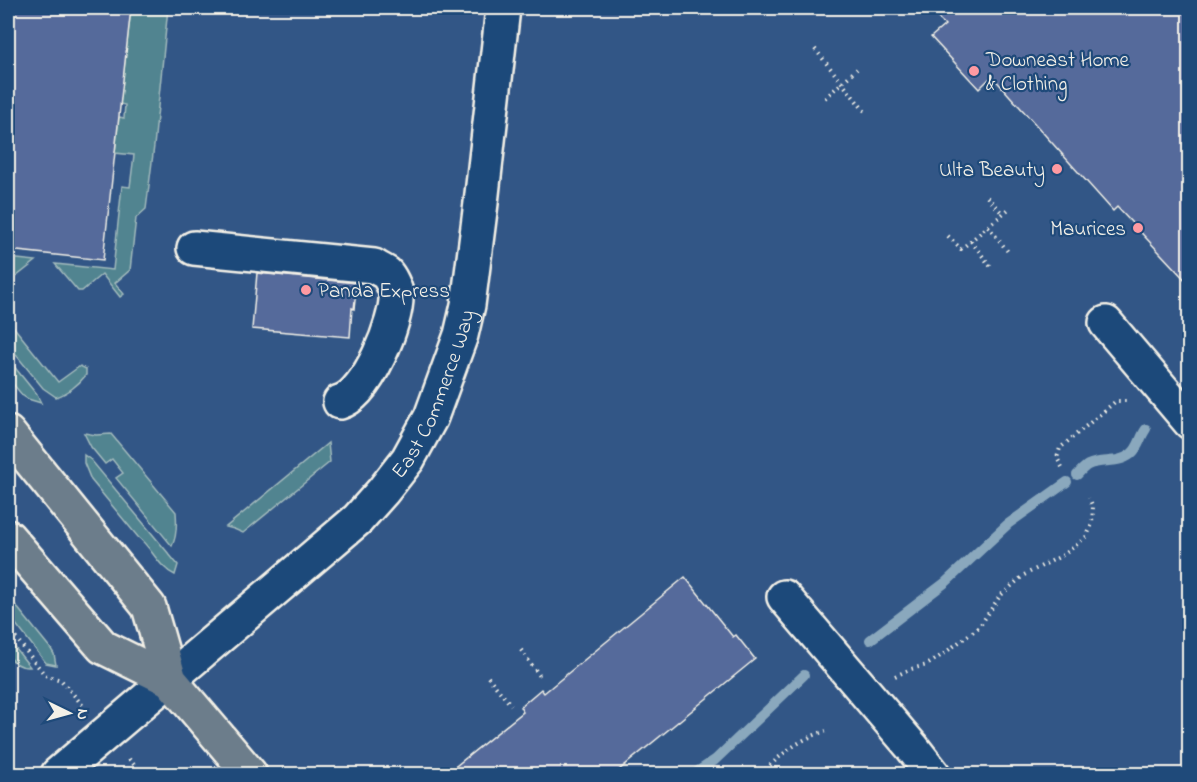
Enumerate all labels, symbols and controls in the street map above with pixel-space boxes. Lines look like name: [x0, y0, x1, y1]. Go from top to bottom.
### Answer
place label: Downeast Home & Clothing: [985, 46, 1130, 102]
marker: Downeast Home & Clothing: [967, 64, 981, 78]
place label: Ulta Beauty: [939, 156, 1045, 188]
marker: Ulta Beauty: [1050, 162, 1064, 176]
place label: Maurices: [1050, 215, 1126, 245]
marker: Maurices: [1131, 221, 1145, 235]
place label: Panda Express: [318, 277, 450, 307]
marker: Panda Express: [299, 283, 313, 297]
street label: East Commerce Way: [385, 307, 485, 486]
north arrow: [39, 683, 99, 743]
text: N: [70, 708, 94, 721]

